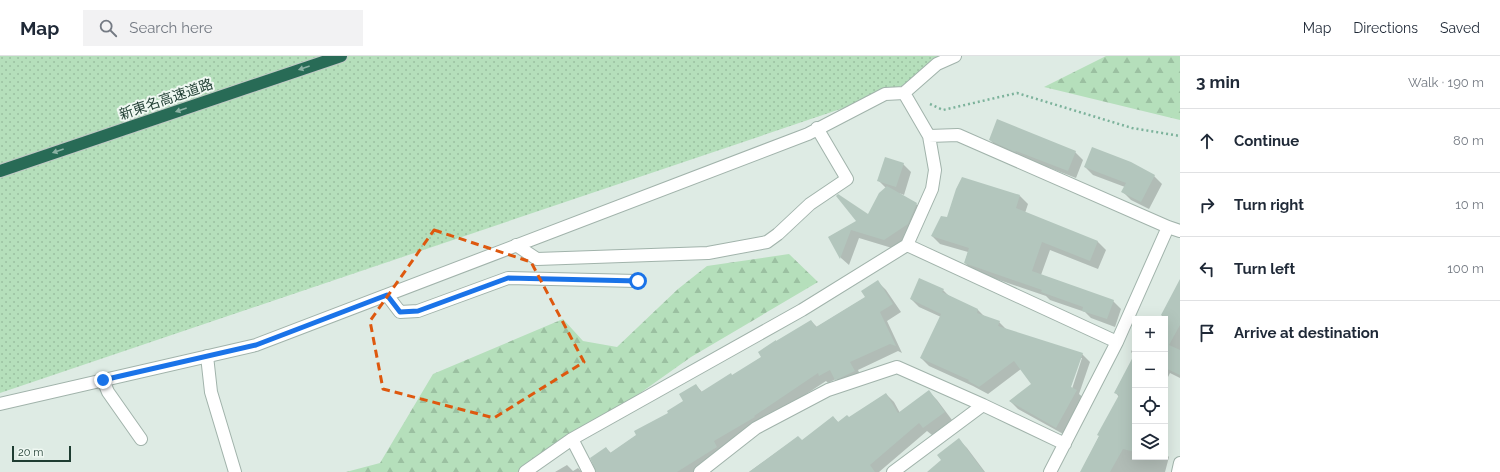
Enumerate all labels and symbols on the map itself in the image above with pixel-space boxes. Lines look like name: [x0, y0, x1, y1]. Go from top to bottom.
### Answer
one-way arrow: [298, 66, 310, 72]
street label: 新東名高速道路: [117, 75, 215, 123]
one-way arrow: [175, 107, 187, 113]
one-way arrow: [52, 148, 64, 154]
route start: [629, 272, 647, 290]
route end: [94, 371, 112, 389]
scale bar: [12, 444, 71, 463]

